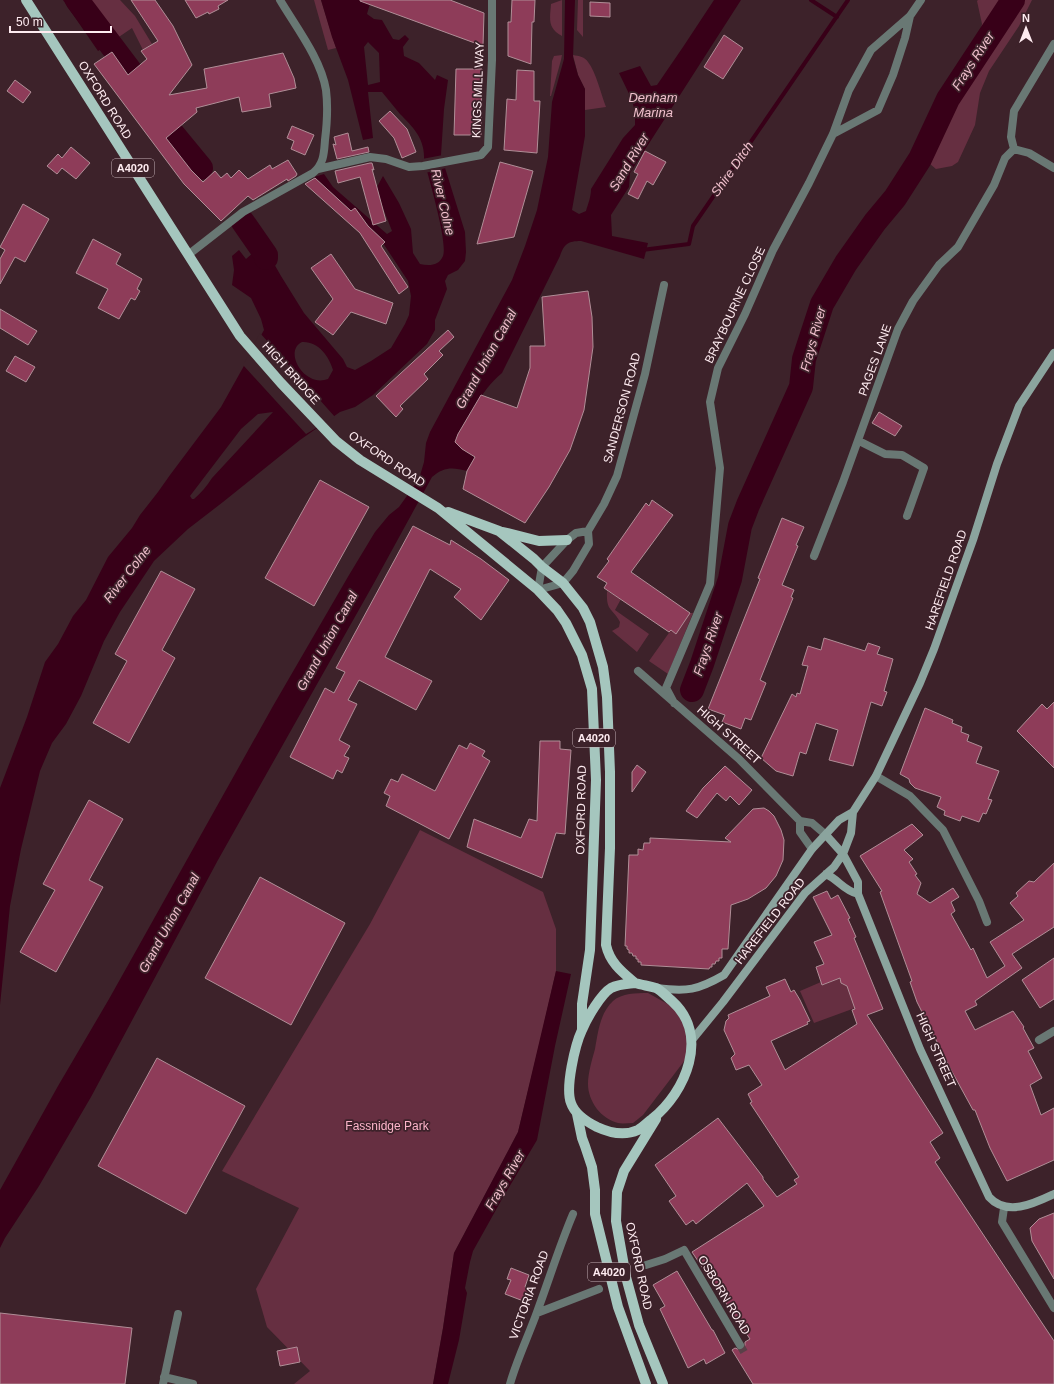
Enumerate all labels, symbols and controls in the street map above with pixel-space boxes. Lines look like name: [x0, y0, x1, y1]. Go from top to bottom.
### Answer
scale bar: [10, 8, 111, 34]
north arrow: [1006, 8, 1046, 48]
text: N: [1022, 12, 1030, 24]
text: 50 m: [16, 15, 43, 29]
water label: Frays River: [949, 28, 998, 93]
street label: KINGS MILL WAY: [469, 42, 487, 138]
street label: OXFORD ROAD: [75, 58, 135, 142]
water label: Denham Marina: [628, 90, 678, 120]
water label: Sand River: [606, 130, 652, 193]
water label: Shire Ditch: [708, 139, 756, 199]
road number: A4020: [112, 159, 154, 177]
water label: River Colne: [428, 167, 458, 237]
street label: BRAYBOURNE CLOSE: [702, 244, 768, 366]
water label: Frays River: [797, 304, 829, 373]
water label: Grand Union Canal: [452, 306, 520, 411]
street label: PAGES LANE: [856, 322, 894, 398]
street label: HIGH BRIDGE: [259, 339, 323, 407]
street label: SANDERSON ROAD: [600, 351, 644, 465]
street label: OXFORD ROAD: [346, 428, 428, 490]
street label: HAREFIELD ROAD: [922, 528, 970, 632]
water label: River Colne: [100, 543, 154, 605]
water label: Grand Union Canal: [293, 588, 361, 693]
water label: Frays River: [690, 610, 726, 678]
street label: HIGH STREET: [694, 703, 764, 768]
road number: A4020: [573, 729, 615, 747]
street label: OXFORD ROAD: [573, 765, 589, 855]
water label: Grand Union Canal: [135, 870, 203, 975]
street label: HAREFIELD ROAD: [732, 875, 808, 967]
street label: HIGH STREET: [913, 1010, 959, 1090]
park label: Fassnidge Park: [345, 1119, 430, 1133]
water label: Frays River: [482, 1147, 528, 1213]
street label: OXFORD ROAD: [623, 1221, 655, 1311]
street label: VICTORIA ROAD: [506, 1248, 552, 1341]
street label: OSBORN ROAD: [695, 1253, 753, 1337]
road number: A4020: [588, 1263, 630, 1281]

